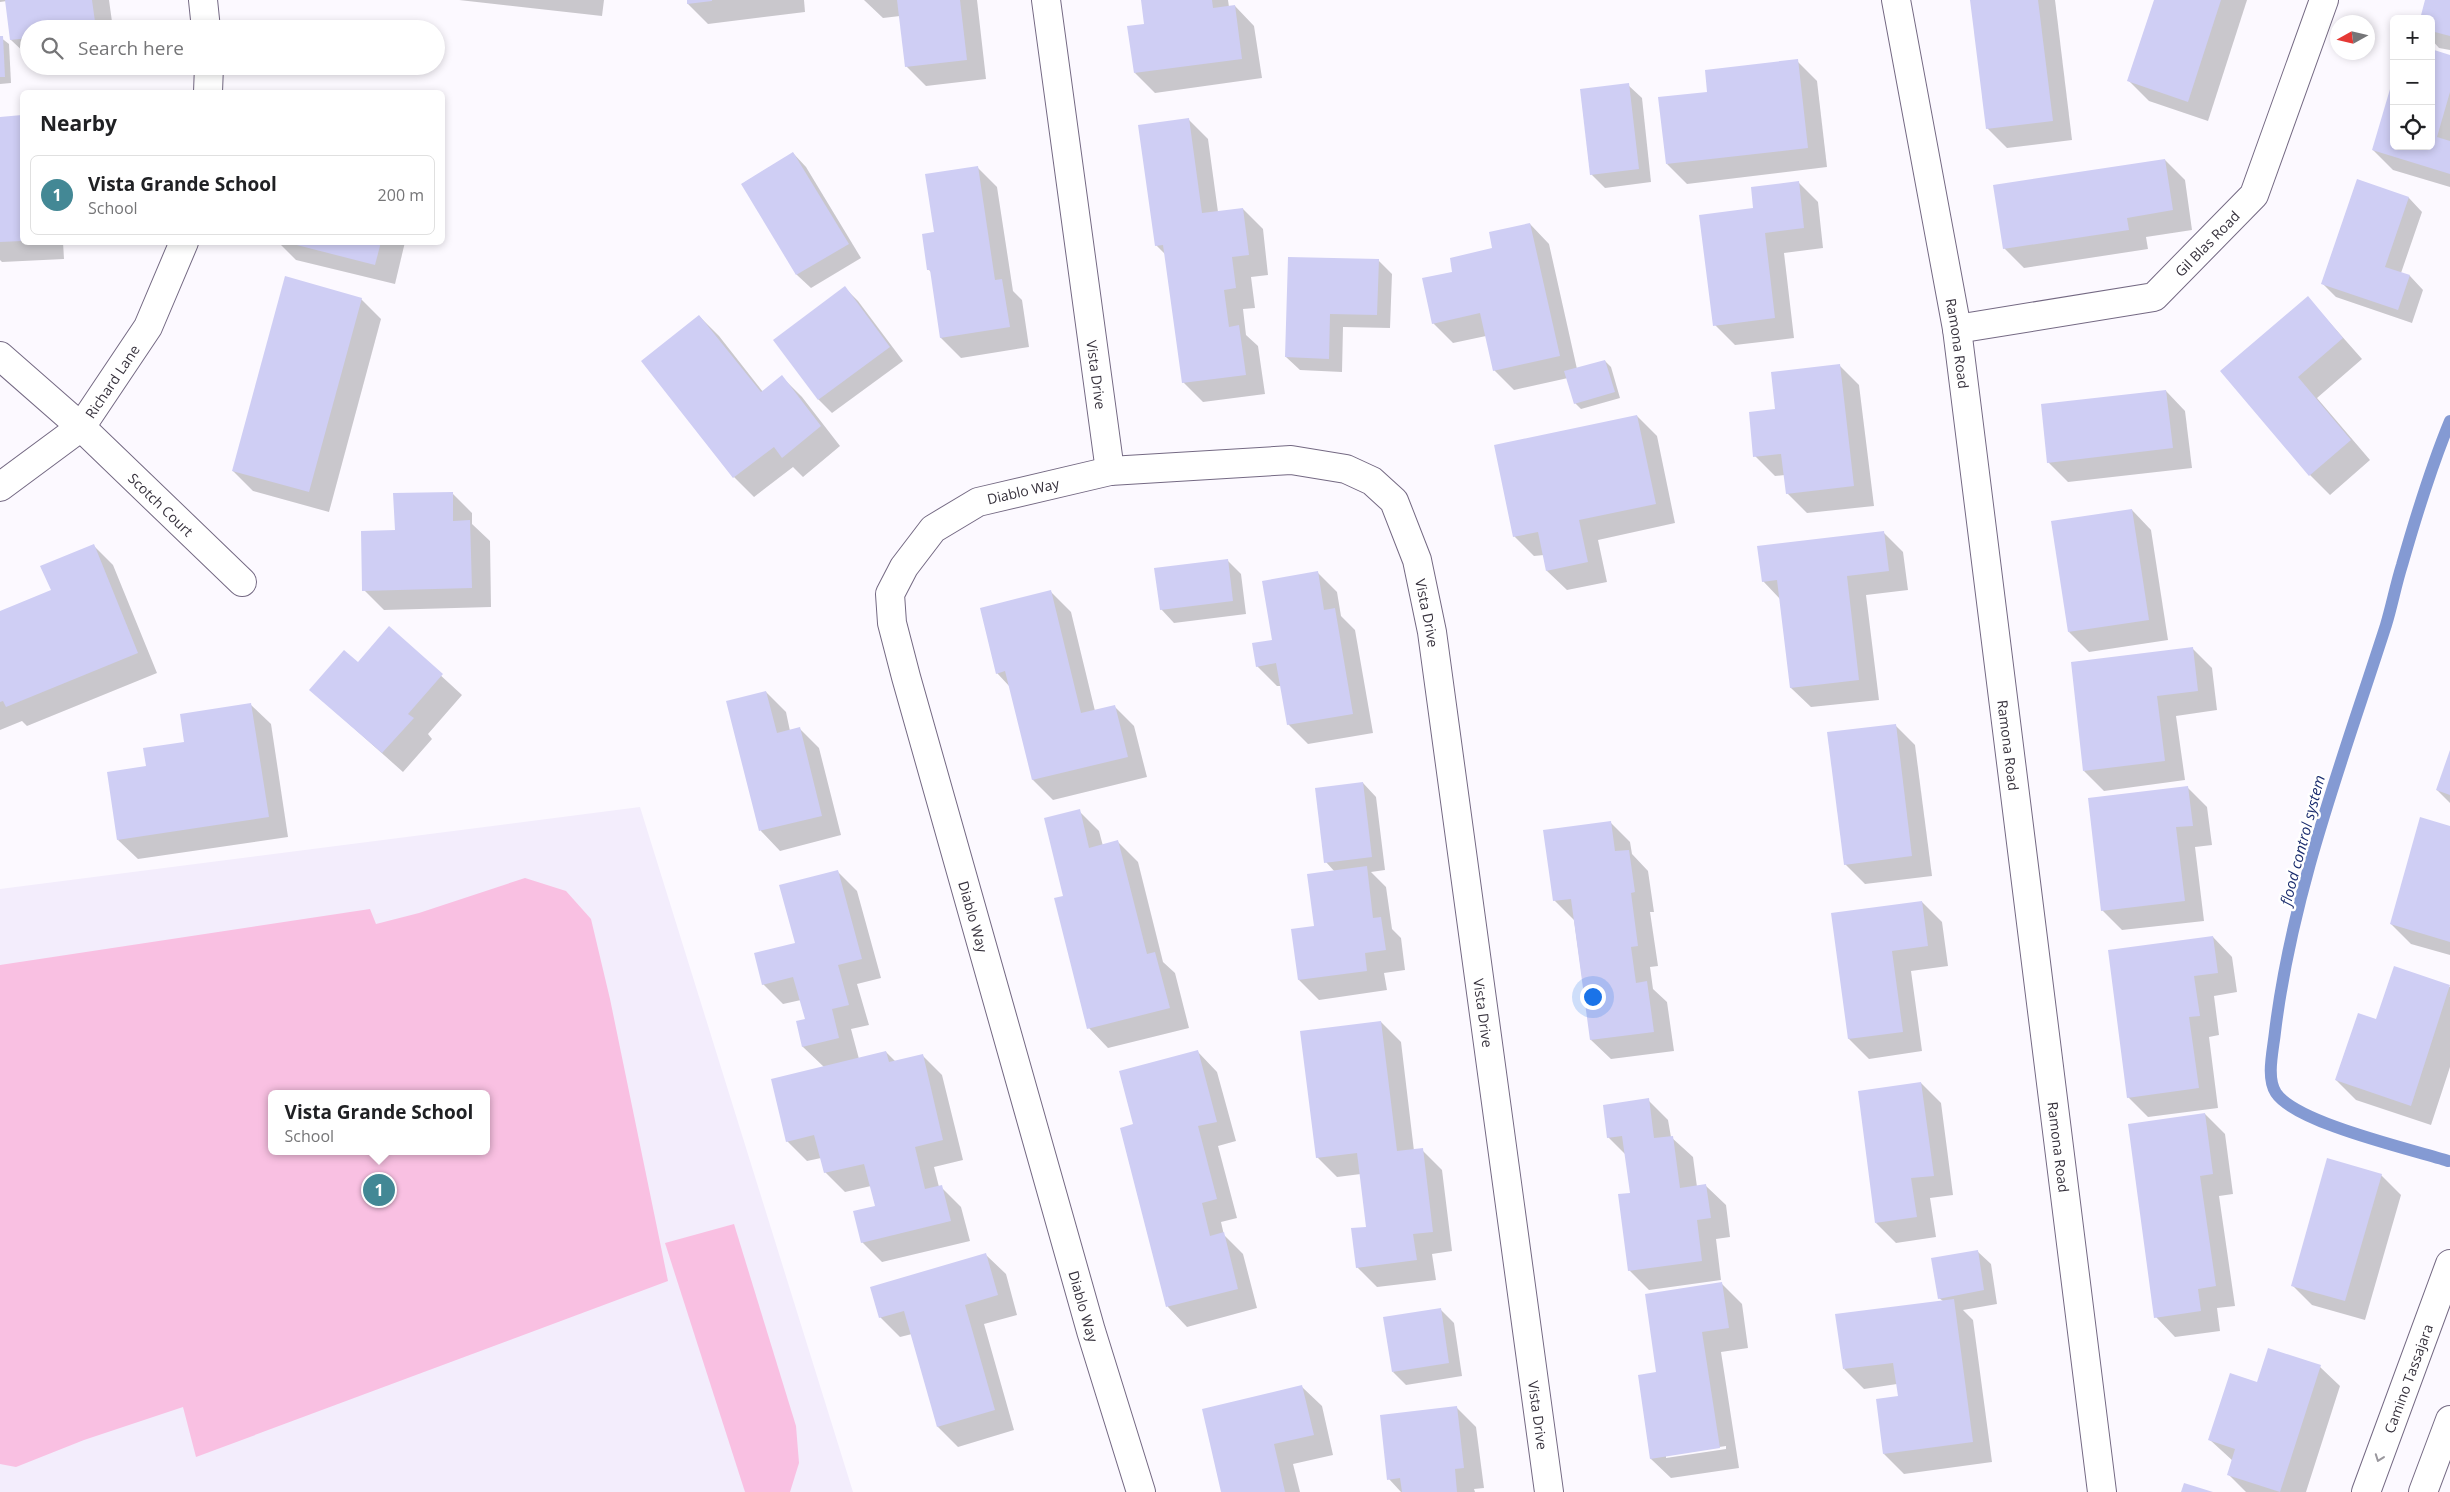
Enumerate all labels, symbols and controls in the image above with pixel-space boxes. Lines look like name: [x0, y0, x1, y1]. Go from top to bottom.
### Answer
north arrow: [2330, 15, 2375, 60]
map controls: [2390, 15, 2435, 150]
button: +: [2390, 15, 2435, 60]
search box: [20, 20, 445, 75]
icon: search: [38, 34, 66, 62]
text: Search here: [78, 35, 184, 61]
button: −: [2390, 60, 2435, 105]
button: locate: [2390, 105, 2435, 150]
text: Nearby: [40, 109, 117, 137]
text: Vista Grande School: [88, 171, 277, 197]
text: 1: [52, 184, 62, 206]
text: 200 m: [378, 184, 424, 206]
text: School: [88, 197, 138, 219]
street label: Gil Blas Road: [2170, 206, 2243, 280]
street label: Ramona Road: [1942, 297, 1974, 390]
street label: Vista Drive: [1083, 339, 1111, 410]
street label: Richard Lane: [80, 341, 143, 422]
street label: Scotch Court: [125, 468, 198, 540]
street label: Diablo Way: [985, 473, 1062, 509]
street label: Vista Drive: [1412, 577, 1443, 648]
street label: Ramona Road: [1994, 699, 2024, 792]
water label: flood control system: [2274, 773, 2329, 909]
street label: Diablo Way: [955, 879, 993, 955]
street label: Vista Drive: [1470, 977, 1498, 1049]
your location: [1580, 984, 1606, 1010]
popup: [268, 1090, 490, 1155]
text: Vista Grande School: [285, 1099, 473, 1125]
street label: Ramona Road: [2044, 1101, 2074, 1194]
text: School: [285, 1125, 334, 1147]
pin: 1: [363, 1171, 395, 1209]
street label: Diablo Way: [1065, 1268, 1104, 1345]
street label: Camino Tassajara: [2379, 1321, 2437, 1436]
street label: Vista Drive: [1524, 1380, 1553, 1451]
one-way arrow: [2375, 1453, 2385, 1462]

